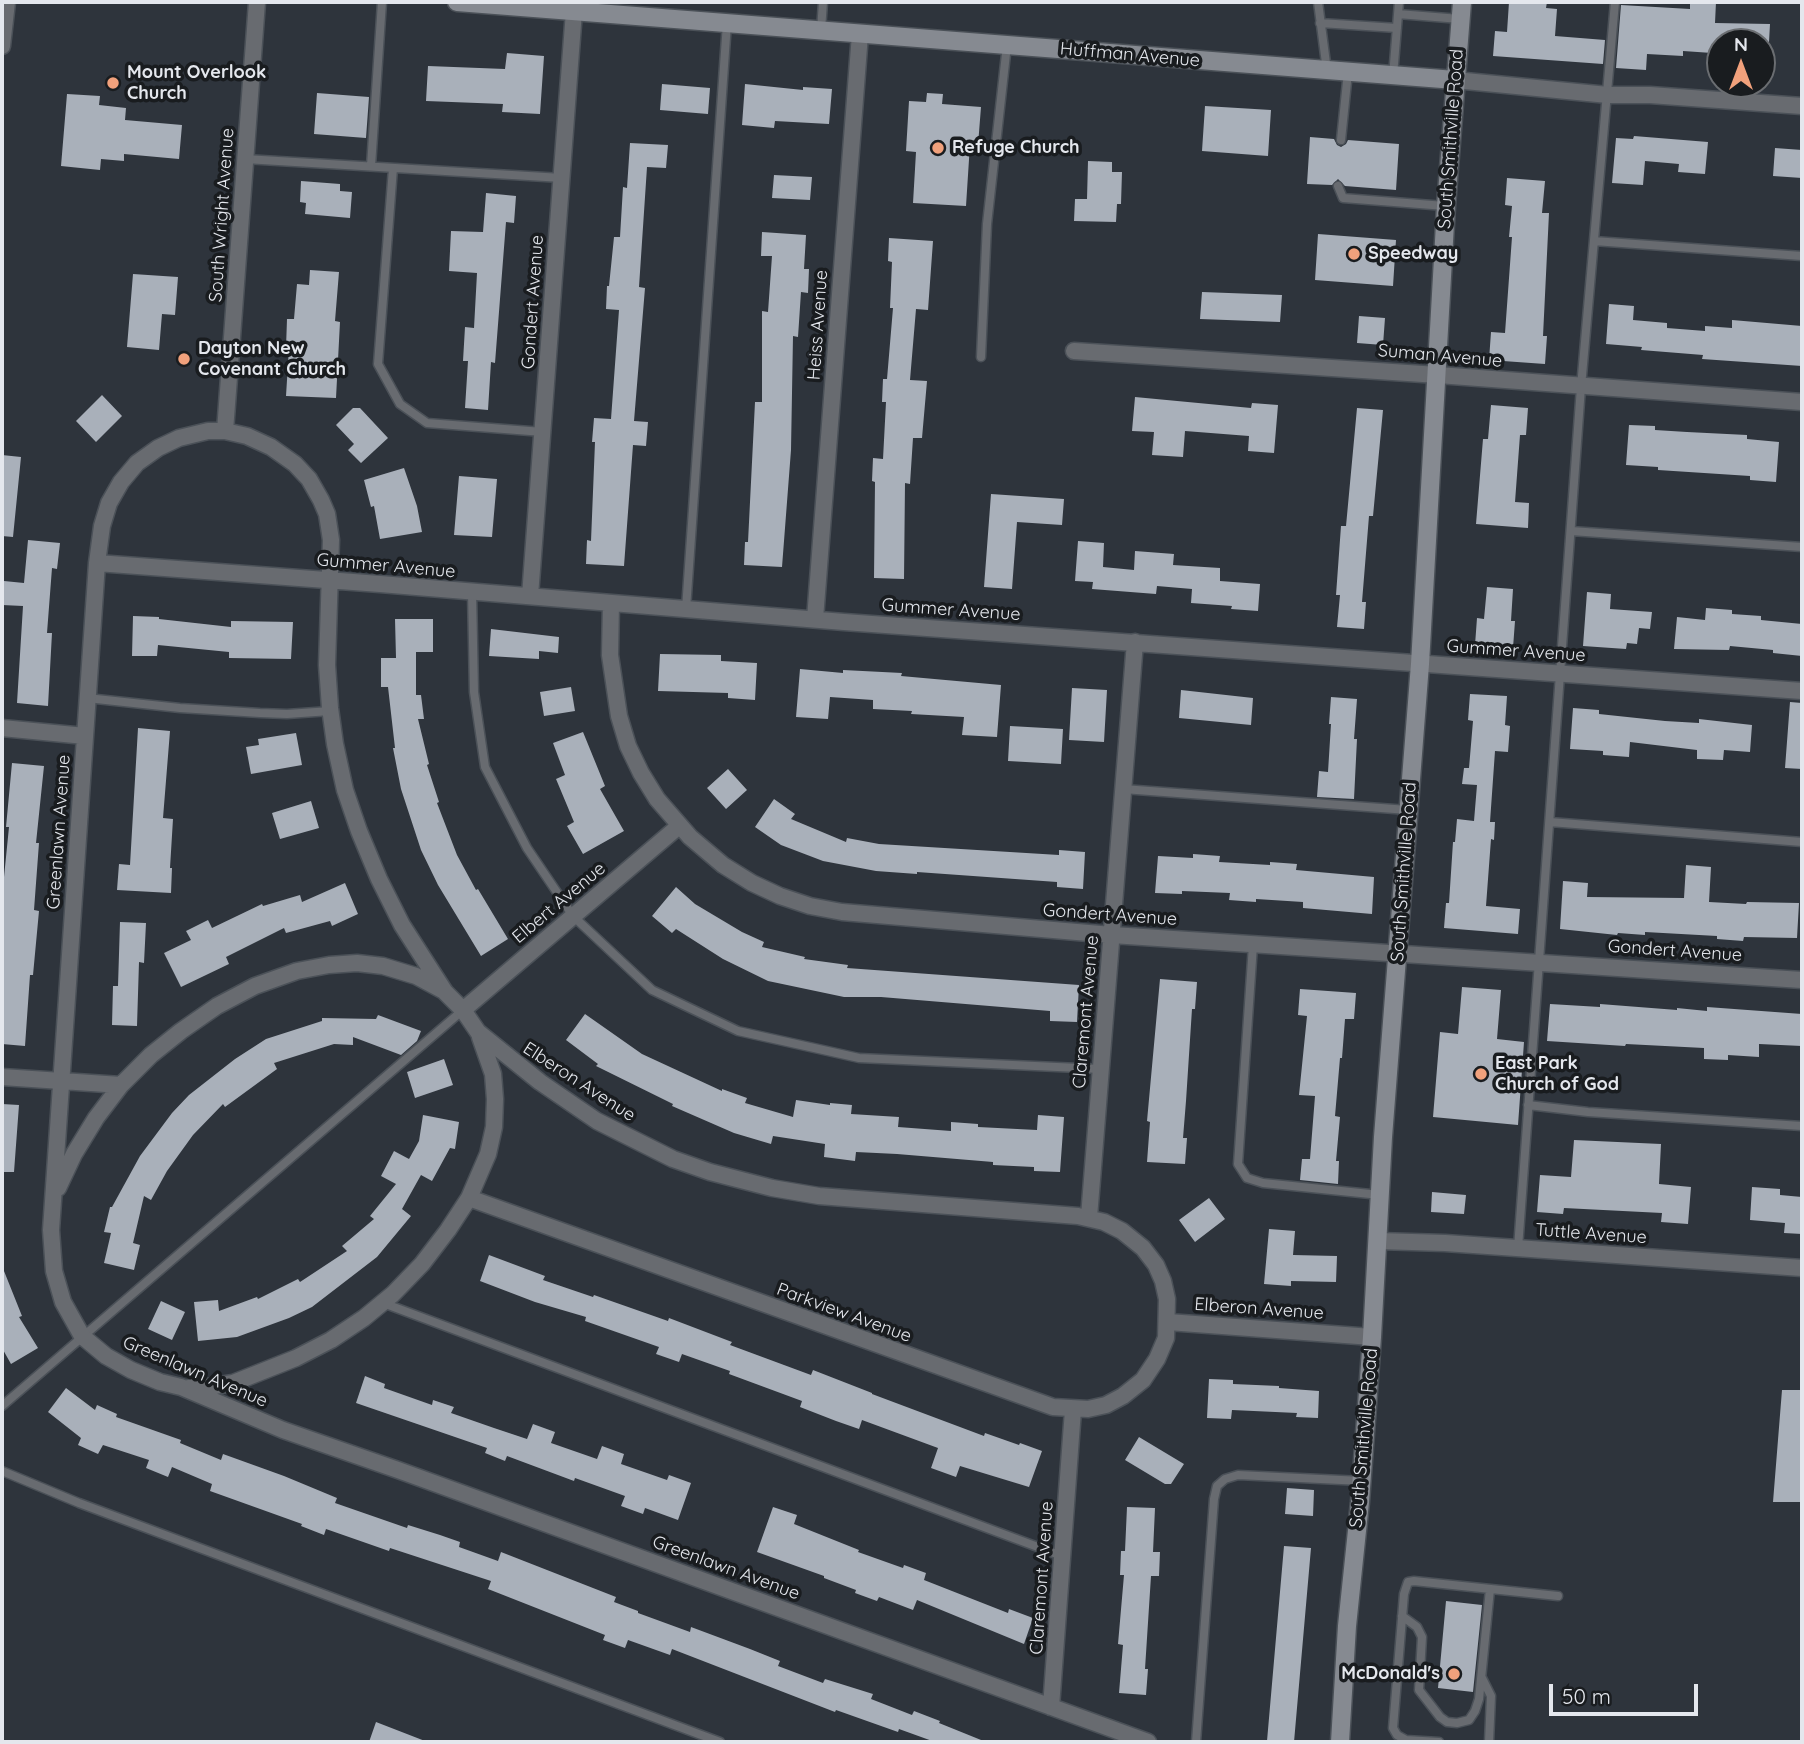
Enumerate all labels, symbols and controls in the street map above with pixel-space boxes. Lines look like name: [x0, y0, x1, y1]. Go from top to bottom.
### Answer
north arrow: [1706, 28, 1776, 98]
text: N: [1734, 32, 1748, 56]
street label: Huffman Avenue: [1059, 38, 1201, 72]
street label: South Smithville Road: [1434, 48, 1468, 230]
place label: Mount Overlook Church: [127, 62, 266, 104]
marker: Mount Overlook Church: [105, 75, 121, 91]
street label: South Wright Avenue: [205, 127, 239, 303]
place label: Refuge Church: [952, 137, 1080, 159]
marker: Refuge Church: [930, 140, 946, 156]
street label: Gondert Avenue: [518, 234, 548, 370]
place label: Speedway: [1368, 243, 1458, 265]
marker: Speedway: [1346, 246, 1362, 262]
street label: Heiss Avenue: [803, 269, 833, 381]
place label: Dayton New Covenant Church: [198, 338, 346, 380]
street label: Suman Avenue: [1377, 340, 1503, 372]
marker: Dayton New Covenant Church: [176, 351, 192, 367]
street label: Gummer Avenue: [316, 549, 456, 583]
street label: Gummer Avenue: [881, 594, 1021, 626]
street label: Gummer Avenue: [1446, 635, 1586, 667]
street label: Greenlawn Avenue: [43, 754, 75, 910]
street label: South Smithville Road: [1387, 781, 1421, 963]
street label: Elbert Avenue: [508, 858, 610, 948]
street label: Gondert Avenue: [1042, 900, 1178, 930]
street label: Claremont Avenue: [1069, 934, 1103, 1090]
street label: Gondert Avenue: [1607, 936, 1743, 966]
street label: Elberon Avenue: [519, 1038, 639, 1126]
place label: East Park Church of God: [1495, 1053, 1619, 1096]
marker: East Park Church of God: [1473, 1066, 1489, 1082]
street label: Tuttle Avenue: [1535, 1219, 1647, 1249]
street label: Parkview Avenue: [774, 1279, 914, 1347]
street label: Elberon Avenue: [1194, 1294, 1324, 1324]
street label: Greenlawn Avenue: [119, 1332, 271, 1412]
street label: South Smithville Road: [1345, 1347, 1383, 1529]
street label: Claremont Avenue: [1026, 1501, 1058, 1655]
street label: Greenlawn Avenue: [649, 1531, 803, 1605]
place label: McDonald's: [1341, 1663, 1440, 1685]
marker: McDonald's: [1446, 1666, 1462, 1682]
scale bar: [1552, 1670, 1701, 1714]
text: 50 m: [1562, 1683, 1611, 1709]

